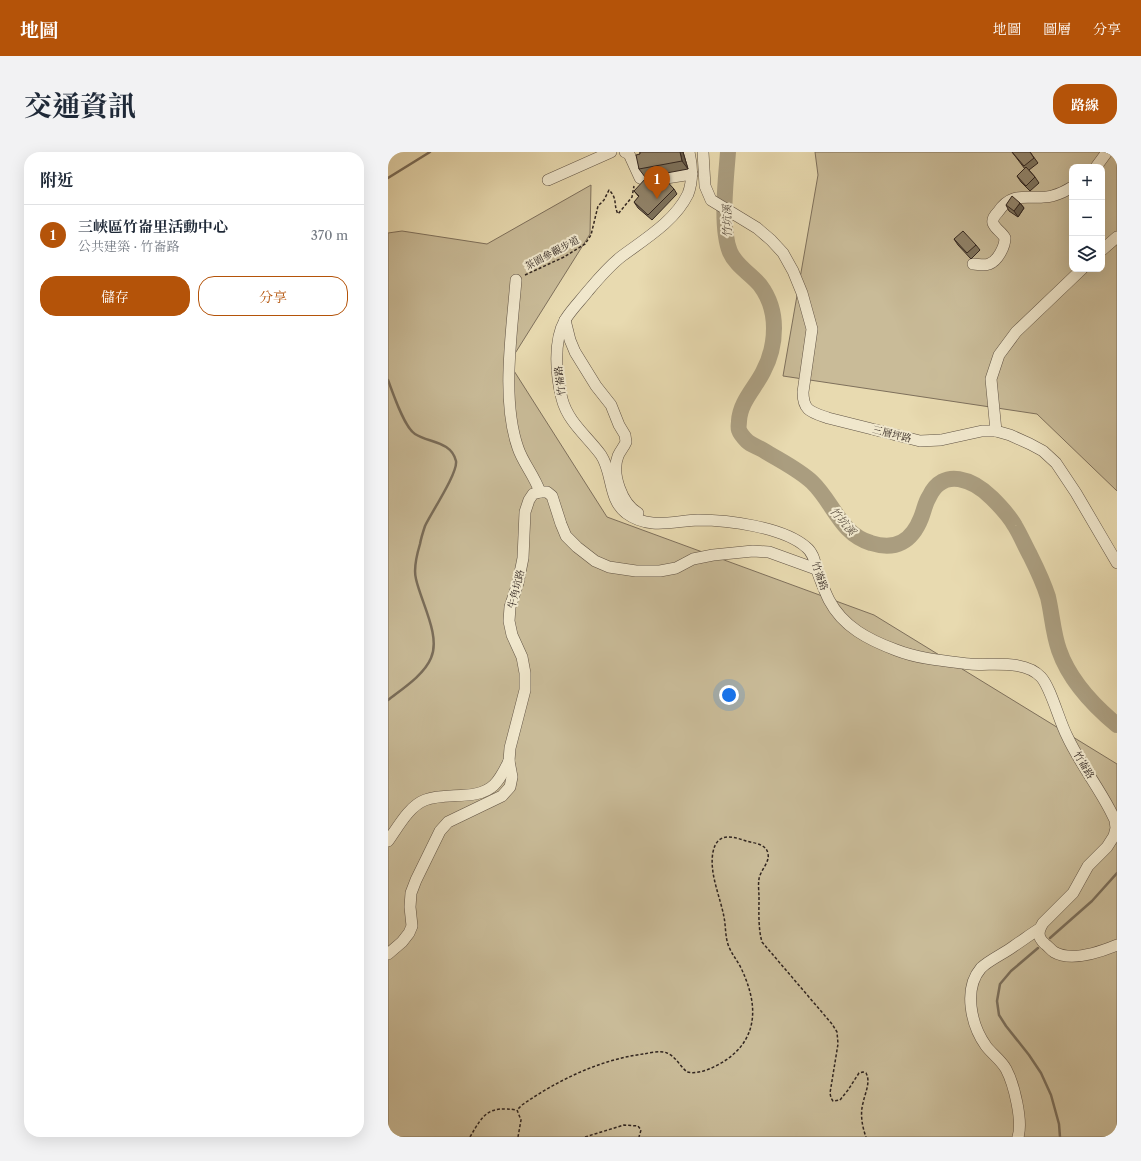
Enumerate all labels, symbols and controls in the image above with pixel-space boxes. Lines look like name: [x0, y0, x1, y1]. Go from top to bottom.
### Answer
text: 地圖: [20, 19, 58, 42]
text: 地圖: [993, 20, 1021, 38]
text: 圖層: [1043, 20, 1071, 38]
text: 分享: [1093, 20, 1121, 38]
button: 路線: [1053, 84, 1117, 124]
text: 交通資訊: [24, 89, 136, 123]
map controls: [1069, 164, 1105, 272]
button: +: [1069, 164, 1105, 200]
pin: 1: [644, 166, 670, 199]
text: 附近: [40, 170, 74, 190]
button: −: [1069, 200, 1105, 236]
water label: 竹坑溪: [720, 203, 734, 238]
text: 三峽區竹崙里活動中心: [78, 217, 228, 236]
text: 1: [50, 227, 56, 243]
text: 370 m: [311, 227, 348, 243]
street label: 茶園參觀步道: [522, 233, 582, 273]
button: layers: [1069, 236, 1105, 272]
text: 公共建築 · 竹崙路: [78, 238, 180, 254]
button: 儲存: [40, 276, 190, 316]
button: 分享: [198, 276, 348, 316]
street label: 竹崙路: [552, 365, 568, 397]
street label: 三層坪路: [871, 423, 913, 445]
water label: 竹坑溪: [827, 504, 860, 539]
street label: 竹崙路: [809, 560, 831, 592]
street label: 牛角坑路: [505, 568, 527, 610]
your location: [719, 685, 739, 705]
street label: 竹崙路: [1071, 749, 1097, 781]

